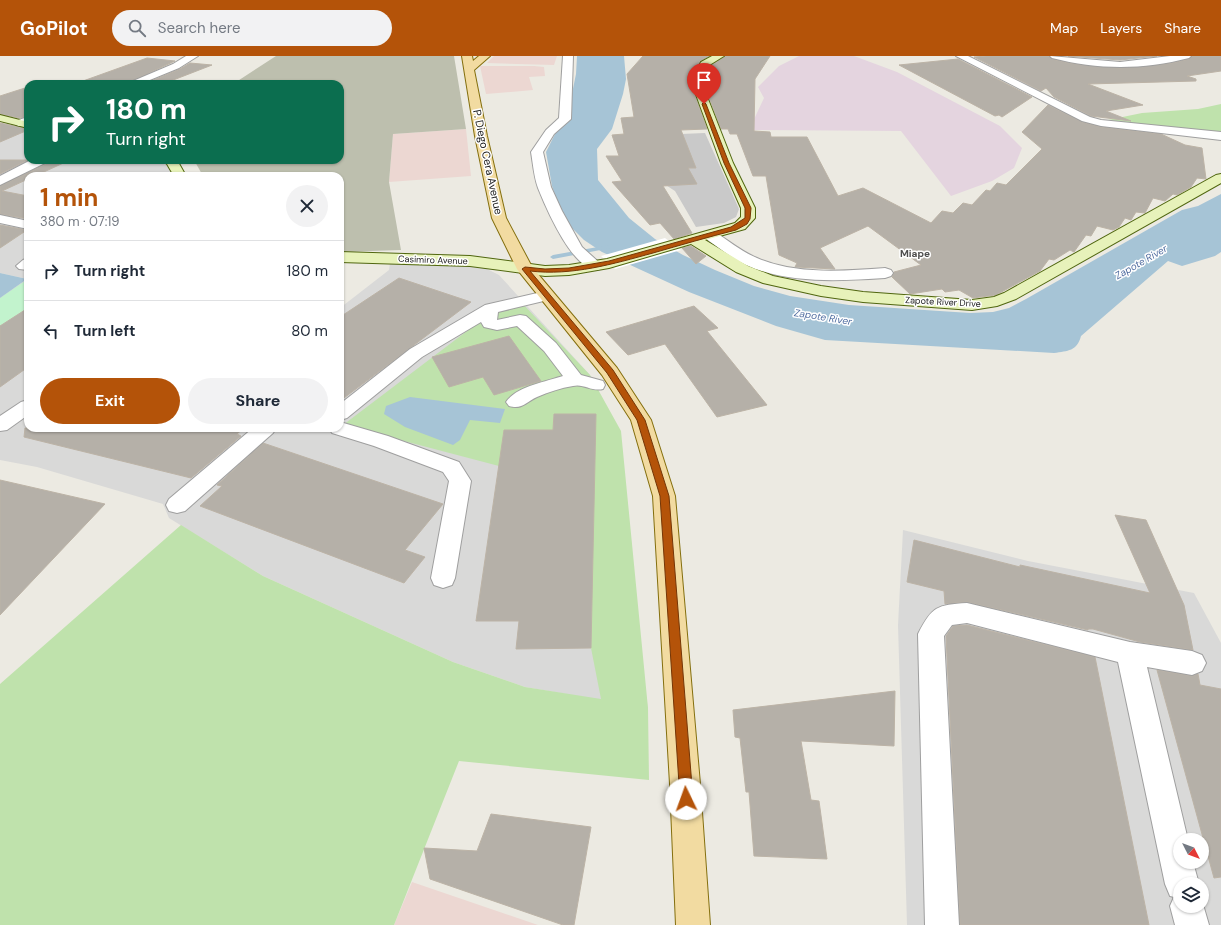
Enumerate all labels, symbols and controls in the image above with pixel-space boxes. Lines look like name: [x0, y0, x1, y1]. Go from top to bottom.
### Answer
search box: [112, 10, 392, 46]
text: GoPilot: [20, 16, 88, 41]
icon: search: [126, 17, 148, 39]
text: Search here: [158, 18, 241, 38]
text: Map: [1050, 19, 1078, 37]
text: Layers: [1100, 19, 1142, 37]
text: Share: [1164, 19, 1201, 37]
pin: [687, 63, 721, 104]
icon: arrive: [693, 69, 715, 91]
text: 180 m: [106, 91, 187, 128]
icon: right: [40, 96, 92, 148]
street label: P. Diego Cera Avenue: [470, 108, 506, 216]
text: Turn right: [106, 127, 186, 151]
text: 1 min: [40, 182, 98, 213]
button: close: [286, 185, 328, 227]
text: 380 m · 07:19: [40, 213, 120, 230]
water label: Zapote River: [1113, 242, 1170, 282]
district label: Miape: [900, 247, 930, 260]
street label: Casimiro Avenue: [398, 253, 468, 267]
icon: right: [40, 260, 62, 282]
text: Turn right: [74, 261, 145, 281]
text: 180 m: [287, 261, 328, 281]
street label: Zapote River Drive: [905, 294, 981, 310]
water label: Zapote River: [793, 306, 853, 328]
icon: left: [40, 320, 62, 342]
text: Turn left: [74, 321, 135, 341]
text: 80 m: [291, 321, 328, 341]
button: Exit: [40, 378, 180, 424]
button: Share: [188, 378, 328, 424]
position arrow: [665, 778, 707, 820]
north arrow: [1173, 833, 1209, 869]
map controls: [1173, 833, 1209, 913]
button: layers: [1173, 877, 1209, 913]

